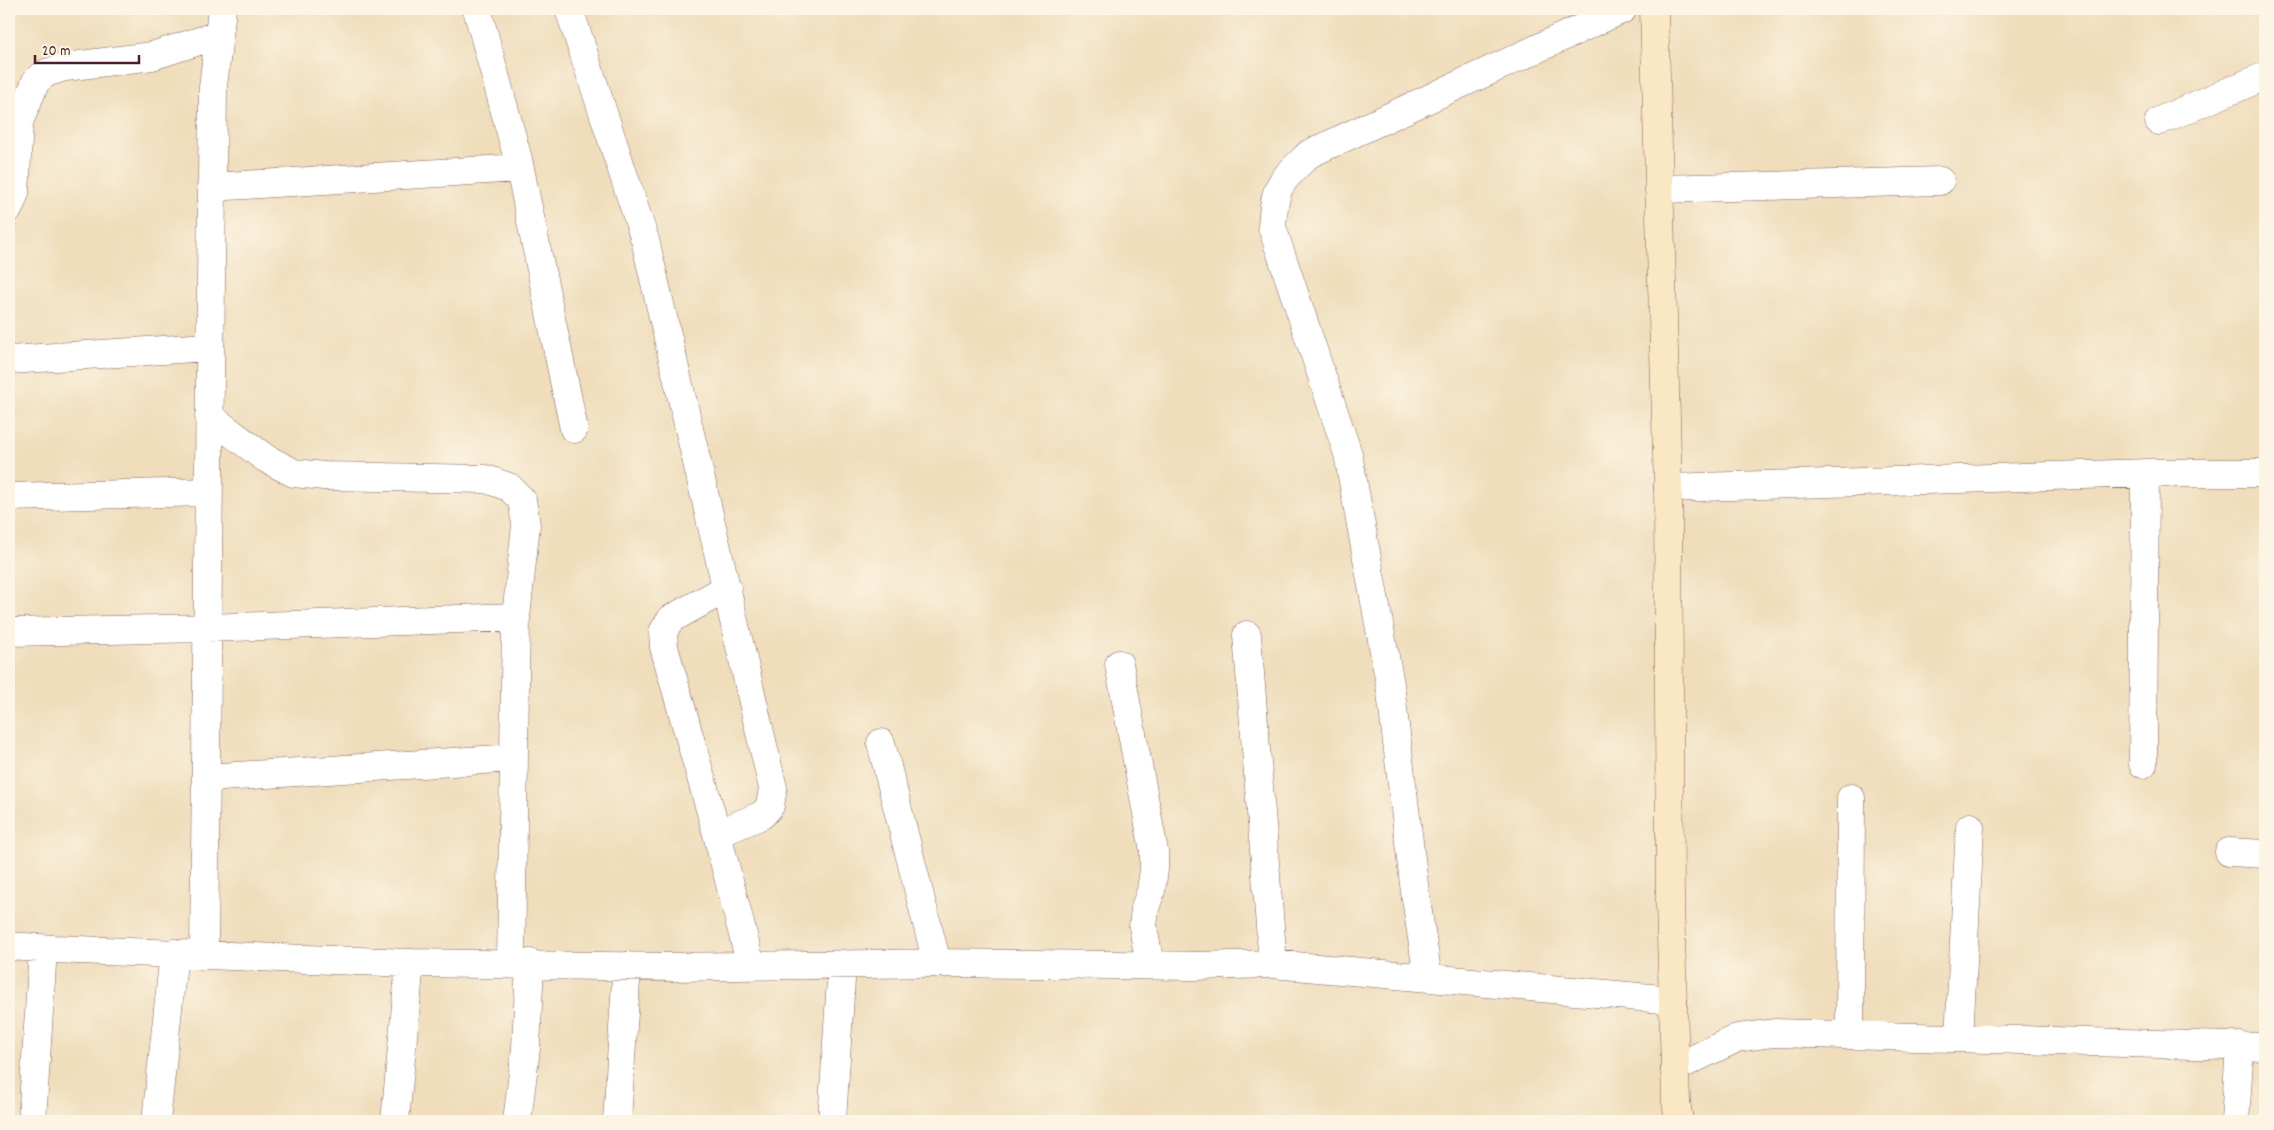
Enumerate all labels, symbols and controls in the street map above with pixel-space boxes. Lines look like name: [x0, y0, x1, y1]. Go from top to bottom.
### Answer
scale bar: [35, 32, 139, 64]
text: 20 m: [42, 41, 70, 63]

